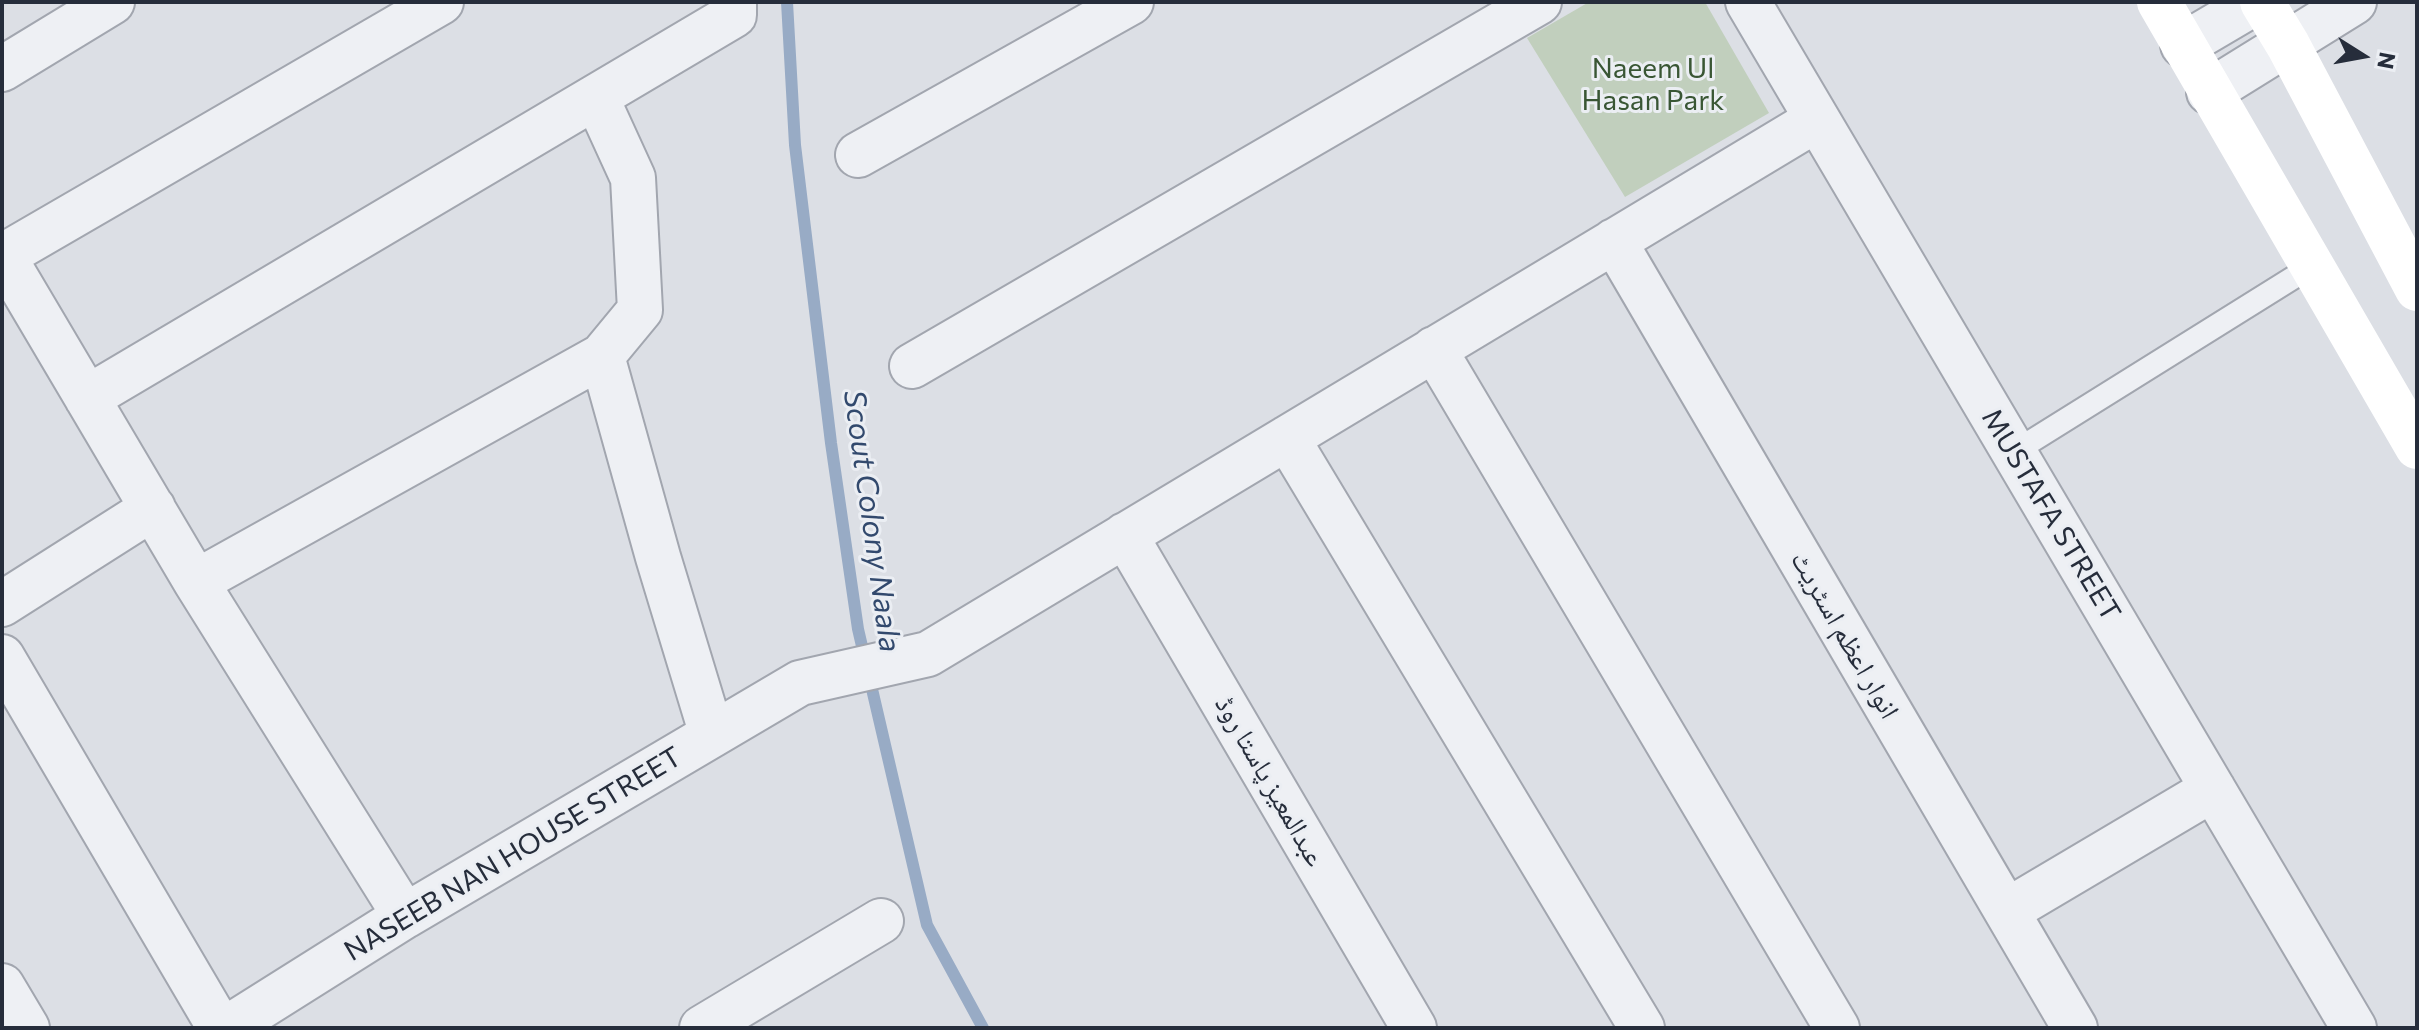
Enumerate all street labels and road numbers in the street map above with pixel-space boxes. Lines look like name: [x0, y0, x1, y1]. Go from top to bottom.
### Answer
street label: MUSTAFA STREET: [1974, 403, 2128, 627]
street label: انوار اعظم اسٹریٹ: [1783, 545, 1907, 725]
street label: عبدالمعیز پاستا روڈ: [1208, 690, 1332, 872]
street label: NASEEB NAN HOUSE STREET: [338, 740, 688, 968]

